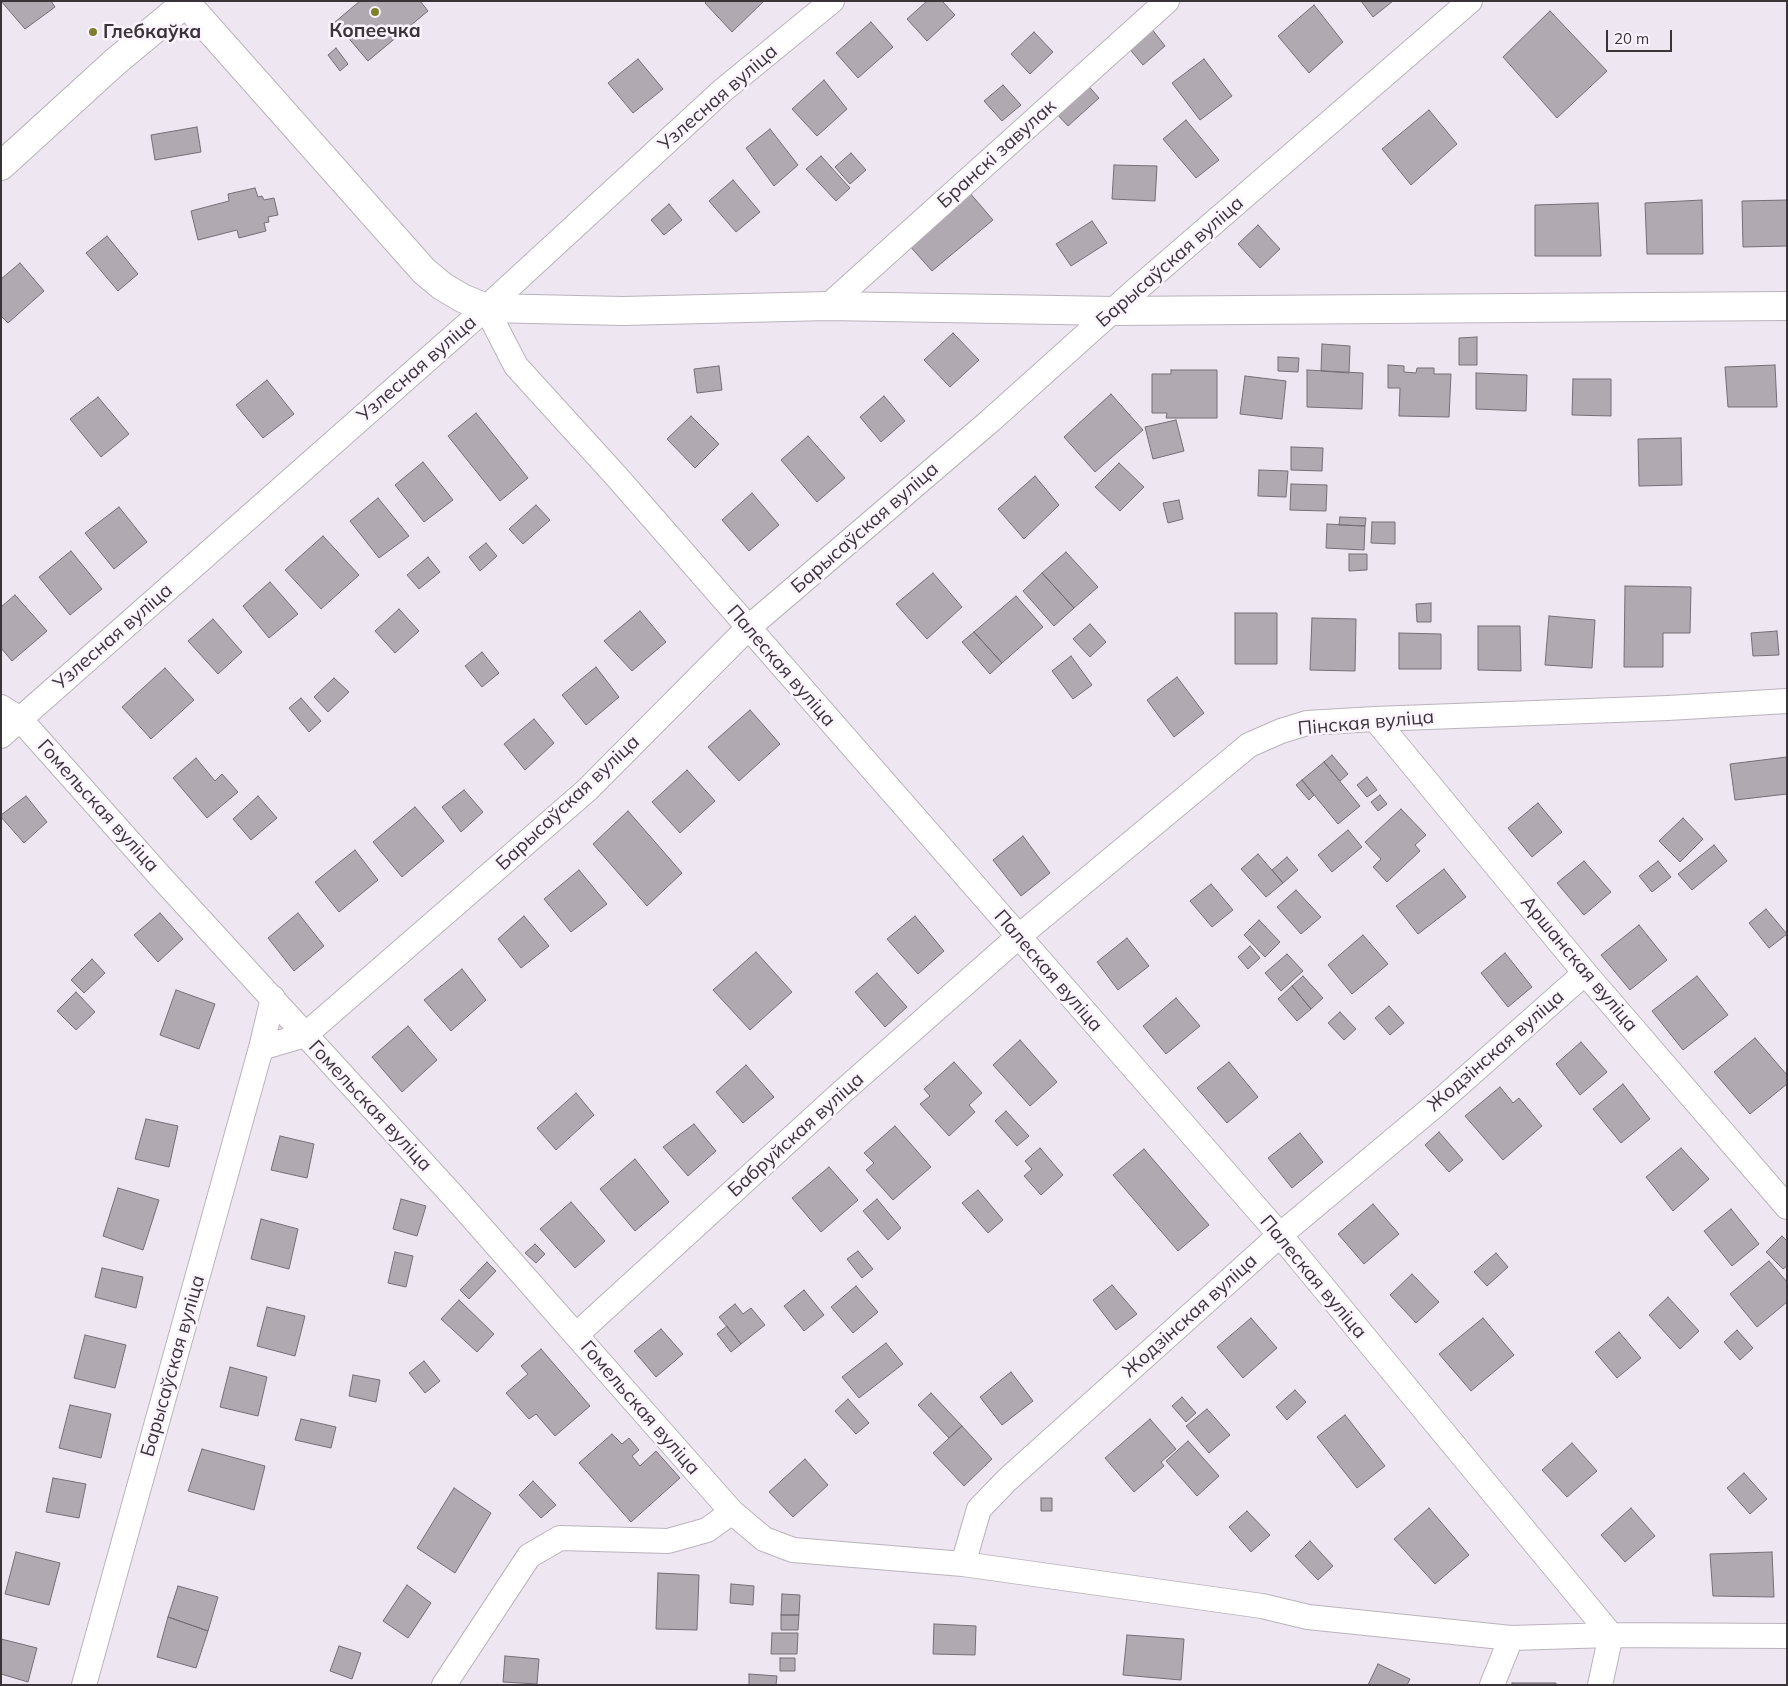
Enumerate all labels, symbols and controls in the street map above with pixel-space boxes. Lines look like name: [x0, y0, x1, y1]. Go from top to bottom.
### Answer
marker: Копеечка: [369, 6, 381, 18]
place label: Копеечка: [329, 20, 421, 42]
scale bar: [1608, 20, 1674, 52]
place label: Глебкаўка: [103, 21, 201, 43]
marker: Глебкаўка: [87, 26, 99, 38]
text: 20 m: [1614, 29, 1649, 48]
street label: Узлесная вуліца: [654, 40, 782, 156]
street label: Бранскі завулак: [933, 95, 1061, 213]
street label: Барысаўская вуліца: [1092, 192, 1248, 332]
street label: Узлесная вуліца: [353, 311, 481, 427]
street label: Барысаўская вуліца: [787, 458, 943, 598]
street label: Узлесная вуліца: [49, 579, 177, 695]
street label: Палеская вуліца: [722, 600, 840, 732]
street label: Пінская вуліца: [1297, 706, 1435, 740]
street label: Барысаўская вуліца: [492, 731, 644, 875]
street label: Гомельская вуліца: [33, 735, 163, 877]
street label: Аршанская вуліца: [1516, 891, 1642, 1037]
street label: Палеская вуліца: [989, 905, 1107, 1037]
street label: Жодзінская вуліца: [1423, 986, 1569, 1116]
street label: Гомельская вуліца: [304, 1036, 436, 1176]
street label: Бабруйская вуліца: [723, 1068, 869, 1202]
street label: Палеская вуліца: [1255, 1211, 1371, 1343]
street label: Жодзінская вуліца: [1118, 1250, 1262, 1382]
street label: Барысаўская вуліца: [136, 1273, 210, 1459]
street label: Гомельская вуліца: [576, 1336, 704, 1480]

